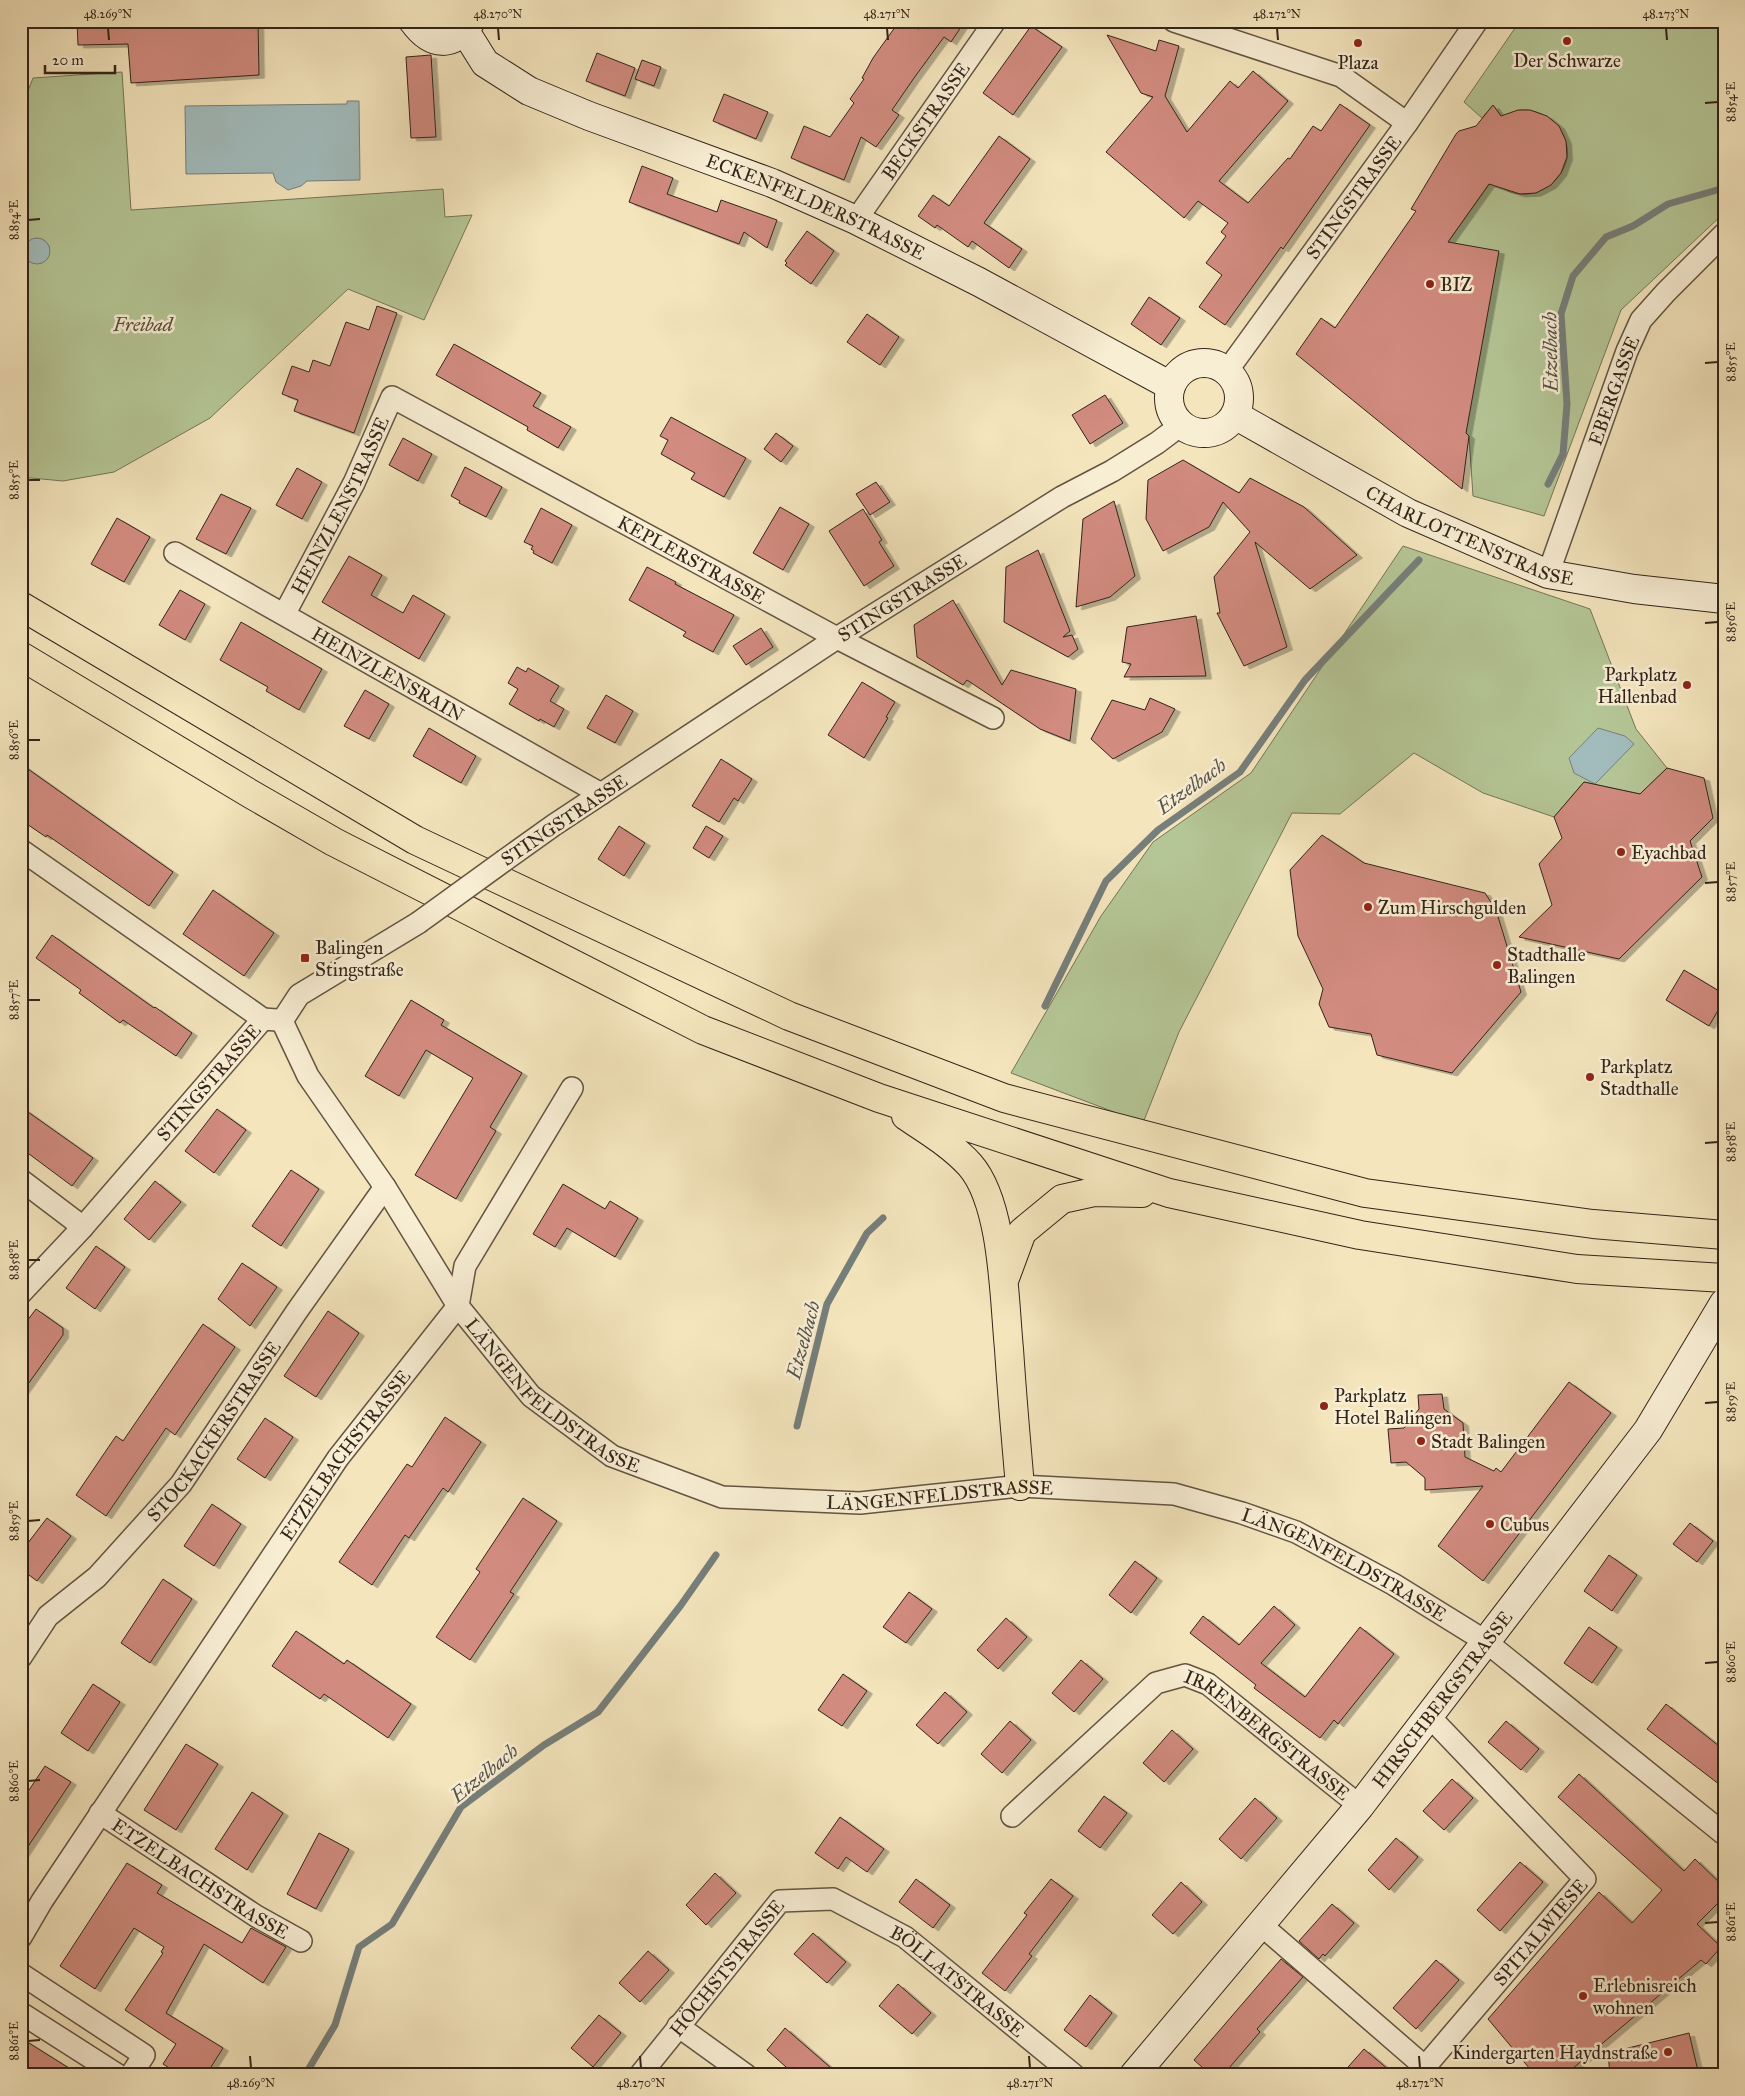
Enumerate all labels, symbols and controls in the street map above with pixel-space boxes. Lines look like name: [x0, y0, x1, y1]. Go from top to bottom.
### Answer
text: 48.269°N: [84, 7, 132, 21]
text: 48.270°N: [473, 7, 523, 21]
text: 48.271°N: [864, 7, 910, 21]
text: 48.272°N: [1253, 7, 1301, 21]
text: 48.273°N: [1643, 7, 1689, 21]
marker: Der Schwarze: [1561, 35, 1573, 47]
marker: Plaza: [1352, 37, 1364, 49]
scale bar: [45, 42, 115, 74]
place label: Der Schwarze: [1513, 49, 1621, 72]
text: 20 m: [52, 51, 84, 69]
place label: Plaza: [1338, 51, 1379, 74]
street label: BECKSTRASSE: [876, 57, 974, 184]
text: 8.854°E: [1724, 82, 1738, 122]
street label: STINGSTRASSE: [1301, 130, 1406, 263]
street label: ECKENFELDERSTRASSE: [703, 148, 929, 265]
text: 8.854°E: [7, 200, 21, 240]
place label: BIZ: [1440, 273, 1473, 296]
marker: BIZ: [1424, 278, 1436, 290]
water label: Etzelbach: [1537, 311, 1563, 393]
park label: Freibad: [112, 313, 174, 336]
street label: EBERGASSE: [1583, 332, 1644, 448]
text: 8.855°E: [1724, 342, 1738, 382]
street label: HEINZLENSTRASSE: [286, 413, 394, 598]
text: 8.855°E: [7, 460, 21, 500]
street label: CHARLOTTENSTRASSE: [1362, 480, 1576, 590]
street label: KEPLERSTRASSE: [614, 510, 770, 609]
street label: STINGSTRASSE: [833, 548, 971, 646]
text: 8.856°E: [1724, 602, 1738, 642]
street label: HEINZLENSRAIN: [308, 621, 468, 726]
place label: Parkplatz Hallenbad: [1597, 663, 1677, 708]
marker: Parkplatz Hallenbad: [1681, 679, 1693, 691]
text: 8.856°E: [7, 720, 21, 760]
water label: Etzelbach: [1151, 753, 1231, 820]
street label: STINGSTRASSE: [496, 769, 632, 871]
place label: Eyachbad: [1631, 841, 1707, 864]
marker: Eyachbad: [1615, 846, 1627, 858]
text: 8.857°E: [1724, 862, 1738, 902]
place label: Zum Hirschgulden: [1378, 896, 1526, 920]
marker: Zum Hirschgulden: [1362, 901, 1374, 913]
place label: Balingen Stingstraße: [315, 936, 404, 982]
place label: Stadthalle Balingen: [1507, 943, 1586, 989]
marker: Balingen Stingstraße: [299, 952, 311, 964]
marker: Stadthalle Balingen: [1491, 959, 1503, 971]
text: 8.857°E: [7, 980, 21, 1020]
street label: STINGSTRASSE: [151, 1019, 266, 1146]
place label: Parkplatz Stadthalle: [1600, 1055, 1679, 1100]
marker: Parkplatz Stadthalle: [1584, 1071, 1596, 1083]
text: 8.858°E: [1724, 1122, 1738, 1162]
text: 8.858°E: [7, 1240, 21, 1280]
water label: Etzelbach: [781, 1298, 825, 1383]
street label: LÄNGENFELDSTRASSE: [461, 1313, 644, 1477]
street label: STOCKACKERSTRASSE: [141, 1336, 286, 1526]
street label: ETZELBACHSTRASSE: [275, 1365, 415, 1545]
text: 8.859°E: [1724, 1381, 1738, 1422]
place label: Parkplatz Hotel Balingen: [1334, 1384, 1452, 1430]
marker: Parkplatz Hotel Balingen: [1318, 1400, 1330, 1412]
place label: Stadt Balingen: [1431, 1430, 1545, 1454]
marker: Stadt Balingen: [1415, 1435, 1427, 1447]
street label: LÄNGENFELDSTRASSE: [826, 1474, 1054, 1515]
text: 8.859°E: [7, 1500, 21, 1541]
street label: LÄNGENFELDSTRASSE: [1239, 1502, 1451, 1626]
place label: Cubus: [1500, 1513, 1549, 1536]
marker: Cubus: [1484, 1518, 1496, 1530]
street label: HIRSCHBERGSTRASSE: [1367, 1606, 1517, 1792]
text: 8.860°E: [1724, 1641, 1738, 1683]
street label: IRRENBERGSTRASSE: [1181, 1664, 1355, 1805]
water label: Etzelbach: [445, 1738, 523, 1808]
text: 8.860°E: [7, 1760, 21, 1802]
street label: ETZELBACHSTRASSE: [108, 1813, 294, 1944]
street label: SPITALWIESE: [1488, 1873, 1592, 1990]
street label: HÖCHSTSTRASSE: [664, 1894, 789, 2041]
text: 8.861°E: [1724, 1902, 1738, 1942]
street label: BÖLLATSTRASSE: [886, 1920, 1030, 2042]
place label: Erlebnisreich wohnen: [1593, 1974, 1697, 2019]
marker: Erlebnisreich wohnen: [1577, 1990, 1589, 2002]
text: 8.861°E: [7, 2021, 21, 2061]
place label: Kindergarten Haydnstraße: [1452, 2041, 1658, 2065]
marker: Kindergarten Haydnstraße: [1662, 2046, 1674, 2058]
text: 48.269°N: [227, 2076, 275, 2090]
text: 48.270°N: [616, 2076, 666, 2090]
text: 48.271°N: [1007, 2076, 1053, 2090]
text: 48.272°N: [1396, 2076, 1444, 2090]

